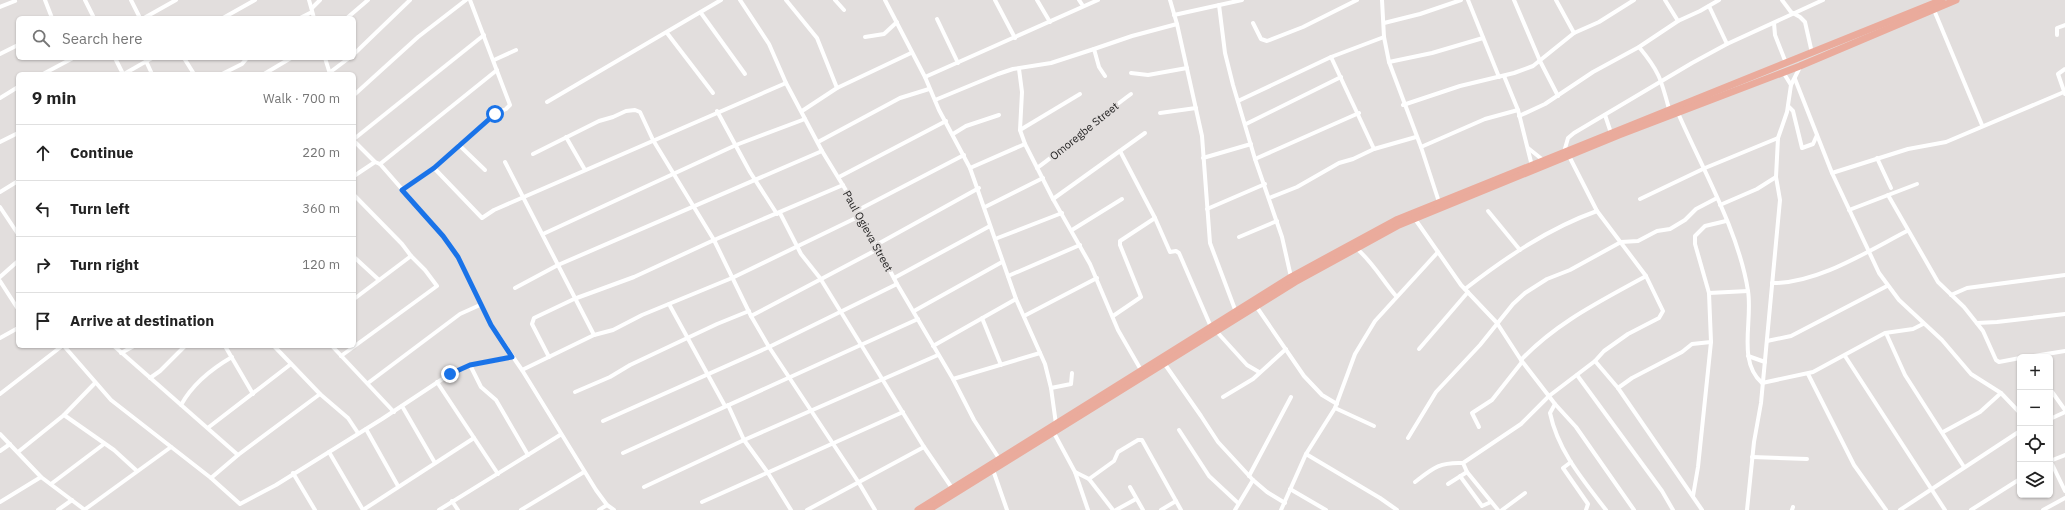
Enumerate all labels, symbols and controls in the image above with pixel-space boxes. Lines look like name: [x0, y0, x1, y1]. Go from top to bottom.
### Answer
search box: [16, 16, 356, 60]
icon: search: [30, 27, 52, 49]
text: Search here: [62, 29, 142, 48]
text: 9 min: [32, 87, 76, 109]
text: Walk · 700 m: [263, 90, 340, 107]
street label: Omoregbe Street: [1047, 99, 1121, 163]
route start: [486, 105, 504, 123]
icon: ahead: [32, 142, 54, 164]
text: Continue: [70, 143, 134, 162]
text: 220 m: [302, 144, 340, 161]
street label: Paul Ogieva Street: [840, 188, 896, 274]
icon: left: [32, 198, 54, 220]
text: Turn left: [70, 199, 130, 218]
text: 360 m: [302, 200, 340, 217]
icon: right: [32, 254, 54, 276]
text: Turn right: [70, 255, 139, 274]
text: 120 m: [302, 256, 340, 273]
icon: arrive: [32, 310, 54, 332]
text: Arrive at destination: [70, 311, 214, 330]
map controls: [2017, 354, 2053, 498]
button: +: [2017, 354, 2053, 390]
route end: [441, 365, 459, 383]
button: −: [2017, 390, 2053, 426]
button: locate: [2017, 426, 2053, 462]
button: layers: [2017, 462, 2053, 498]

